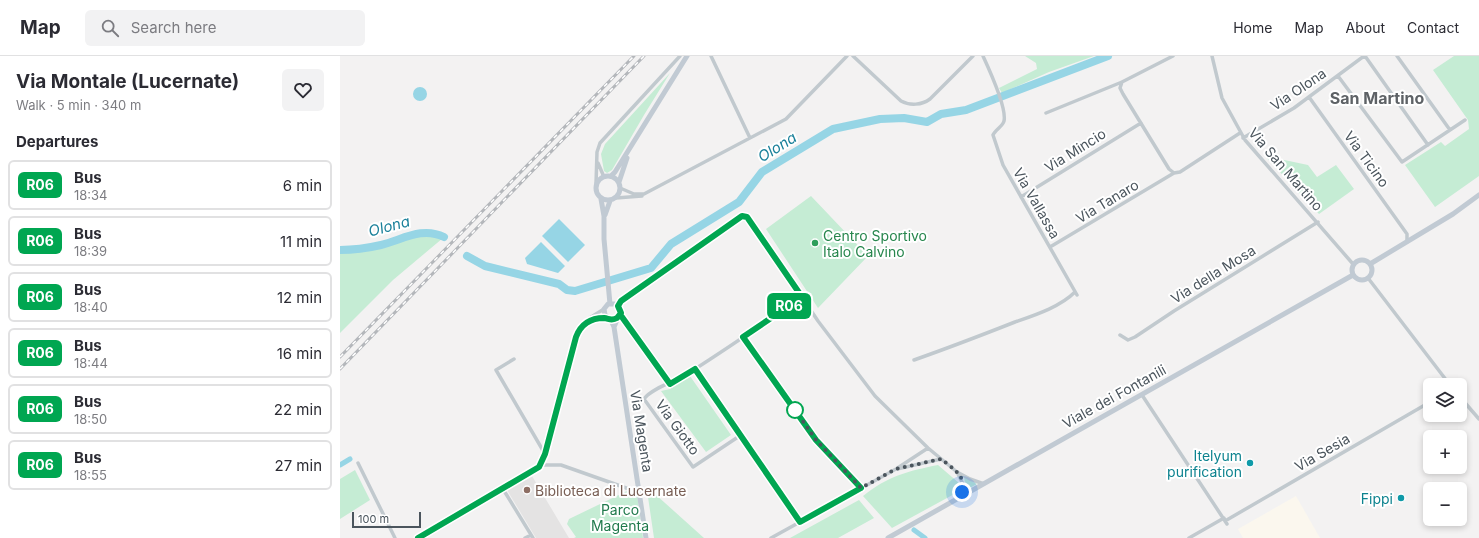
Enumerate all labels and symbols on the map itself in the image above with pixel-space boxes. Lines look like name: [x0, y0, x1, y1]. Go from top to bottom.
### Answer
street label: Via Olona: [1267, 64, 1329, 114]
district label: San Martino: [1330, 88, 1424, 108]
street label: Via San Martino: [1245, 124, 1327, 214]
street label: Via Mincio: [1041, 125, 1109, 175]
water label: Olona: [754, 128, 800, 166]
street label: Via Ticino: [1341, 128, 1393, 190]
street label: Via Vallassa: [1010, 165, 1064, 241]
street label: Via Tanaro: [1072, 176, 1142, 226]
water label: Olona: [366, 211, 412, 241]
place label: Centro Sportivo Italo Calvino: [823, 227, 927, 260]
marker: Centro Sportivo Italo Calvino: [810, 238, 820, 248]
street label: Via della Mosa: [1168, 241, 1258, 307]
line badge: R06: [766, 293, 812, 319]
street label: Viale dei Fontanili: [1059, 360, 1169, 432]
street label: Via Magenta: [627, 389, 657, 473]
street label: Via Giotto: [652, 396, 704, 458]
unlabelled marker: [786, 401, 804, 419]
street label: Via Sesia: [1291, 429, 1353, 475]
place label: Itelyum purification: [1167, 447, 1242, 480]
marker: Itelyum purification: [1245, 458, 1255, 468]
place label: Biblioteca di Lucernate: [535, 482, 686, 499]
your location: [952, 482, 972, 502]
marker: Biblioteca di Lucernate: [522, 485, 532, 495]
place label: Fippi: [1361, 490, 1393, 507]
marker: Fippi: [1396, 493, 1406, 503]
park label: Parco Magenta: [591, 501, 649, 534]
scale bar: [352, 510, 421, 529]

